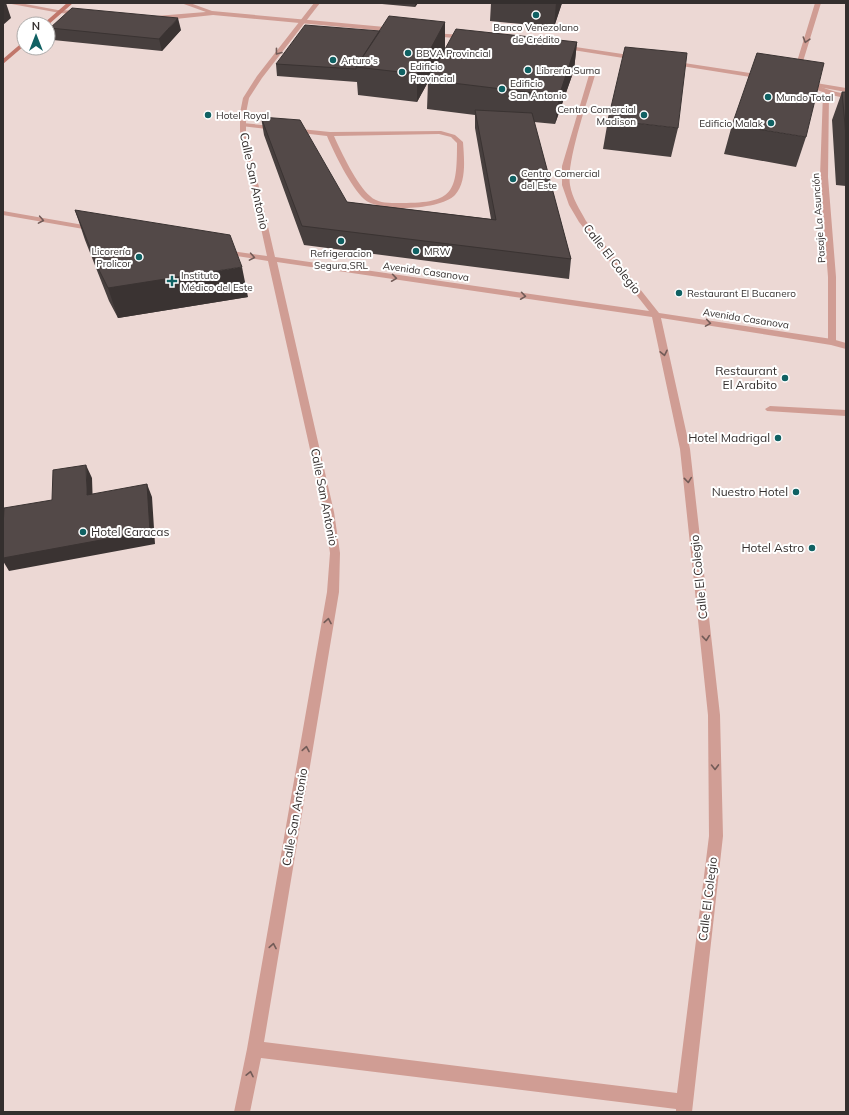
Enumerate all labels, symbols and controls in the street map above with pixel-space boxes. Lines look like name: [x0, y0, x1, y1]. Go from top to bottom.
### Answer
marker: Banco Venezolano de Crédito: [531, 10, 541, 20]
north arrow: [16, 16, 56, 56]
text: N: [32, 19, 40, 33]
place label: Banco Venezolano de Crédito: [493, 21, 579, 46]
one-way arrow: [803, 37, 811, 44]
one-way arrow: [276, 47, 283, 54]
place label: BBVA Provincial: [416, 47, 491, 60]
marker: BBVA Provincial: [403, 48, 413, 58]
place label: Arturo's: [341, 54, 378, 67]
marker: Arturo's: [328, 55, 338, 65]
place label: Edificio Provincial: [410, 60, 455, 85]
place label: Librería Suma: [536, 64, 600, 77]
marker: Librería Suma: [523, 65, 533, 75]
marker: Edificio Provincial: [397, 67, 407, 77]
place label: Edificio San Antonio: [510, 77, 567, 102]
marker: Edificio San Antonio: [497, 84, 507, 94]
place label: Mundo Total: [776, 91, 833, 104]
marker: Mundo Total: [763, 92, 773, 102]
place label: Centro Comercial Madison: [557, 103, 636, 128]
place label: Hotel Royal: [216, 109, 269, 122]
marker: Hotel Royal: [203, 110, 213, 120]
marker: Centro Comercial Madison: [639, 110, 649, 120]
place label: Edificio Malak: [699, 117, 764, 130]
marker: Edificio Malak: [766, 118, 776, 128]
street label: Calle San Antonio: [237, 131, 272, 231]
place label: Centro Comercial del Este: [521, 167, 600, 192]
street label: Pasaje La Asunción: [809, 172, 828, 264]
marker: Centro Comercial del Este: [508, 174, 518, 184]
one-way arrow: [38, 215, 45, 223]
street label: Calle El Colegio: [580, 221, 644, 297]
marker: Refrigeracion Segura,SRL: [336, 236, 346, 246]
place label: Licorería Prolicor: [92, 245, 131, 270]
place label: MRW: [424, 245, 451, 258]
marker: MRW: [411, 246, 421, 256]
place label: Refrigeracion Segura,SRL: [310, 247, 372, 272]
marker: Licorería Prolicor: [134, 252, 144, 262]
one-way arrow: [249, 252, 255, 261]
street label: Avenida Casanova: [382, 259, 470, 284]
place label: Instituto Médico del Este: [181, 269, 253, 294]
one-way arrow: [391, 273, 397, 282]
marker: Instituto Médico del Este: [166, 275, 178, 287]
place label: Restaurant El Bucanero: [687, 287, 796, 300]
marker: Restaurant El Bucanero: [674, 288, 684, 298]
one-way arrow: [520, 291, 526, 300]
street label: Avenida Casanova: [702, 305, 790, 332]
one-way arrow: [705, 318, 711, 327]
one-way arrow: [660, 350, 668, 356]
place label: Restaurant El Arabito: [715, 363, 777, 392]
marker: Restaurant El Arabito: [780, 373, 790, 383]
place label: Hotel Madrigal: [688, 430, 770, 445]
marker: Hotel Madrigal: [773, 433, 783, 443]
street label: Calle San Antonio: [308, 447, 341, 547]
one-way arrow: [683, 477, 692, 484]
place label: Nuestro Hotel: [712, 484, 788, 499]
marker: Nuestro Hotel: [791, 487, 801, 497]
place label: Hotel Caracas: [91, 524, 169, 539]
marker: Hotel Caracas: [78, 527, 88, 537]
street label: Calle El Colegio: [687, 534, 710, 620]
place label: Hotel Astro: [741, 540, 804, 555]
marker: Hotel Astro: [807, 543, 817, 553]
one-way arrow: [324, 617, 332, 624]
one-way arrow: [701, 634, 710, 641]
one-way arrow: [302, 746, 310, 752]
one-way arrow: [711, 764, 719, 770]
street label: Calle San Antonio: [279, 767, 311, 867]
street label: Calle El Colegio: [695, 856, 720, 942]
one-way arrow: [268, 943, 277, 949]
one-way arrow: [245, 1071, 254, 1077]

